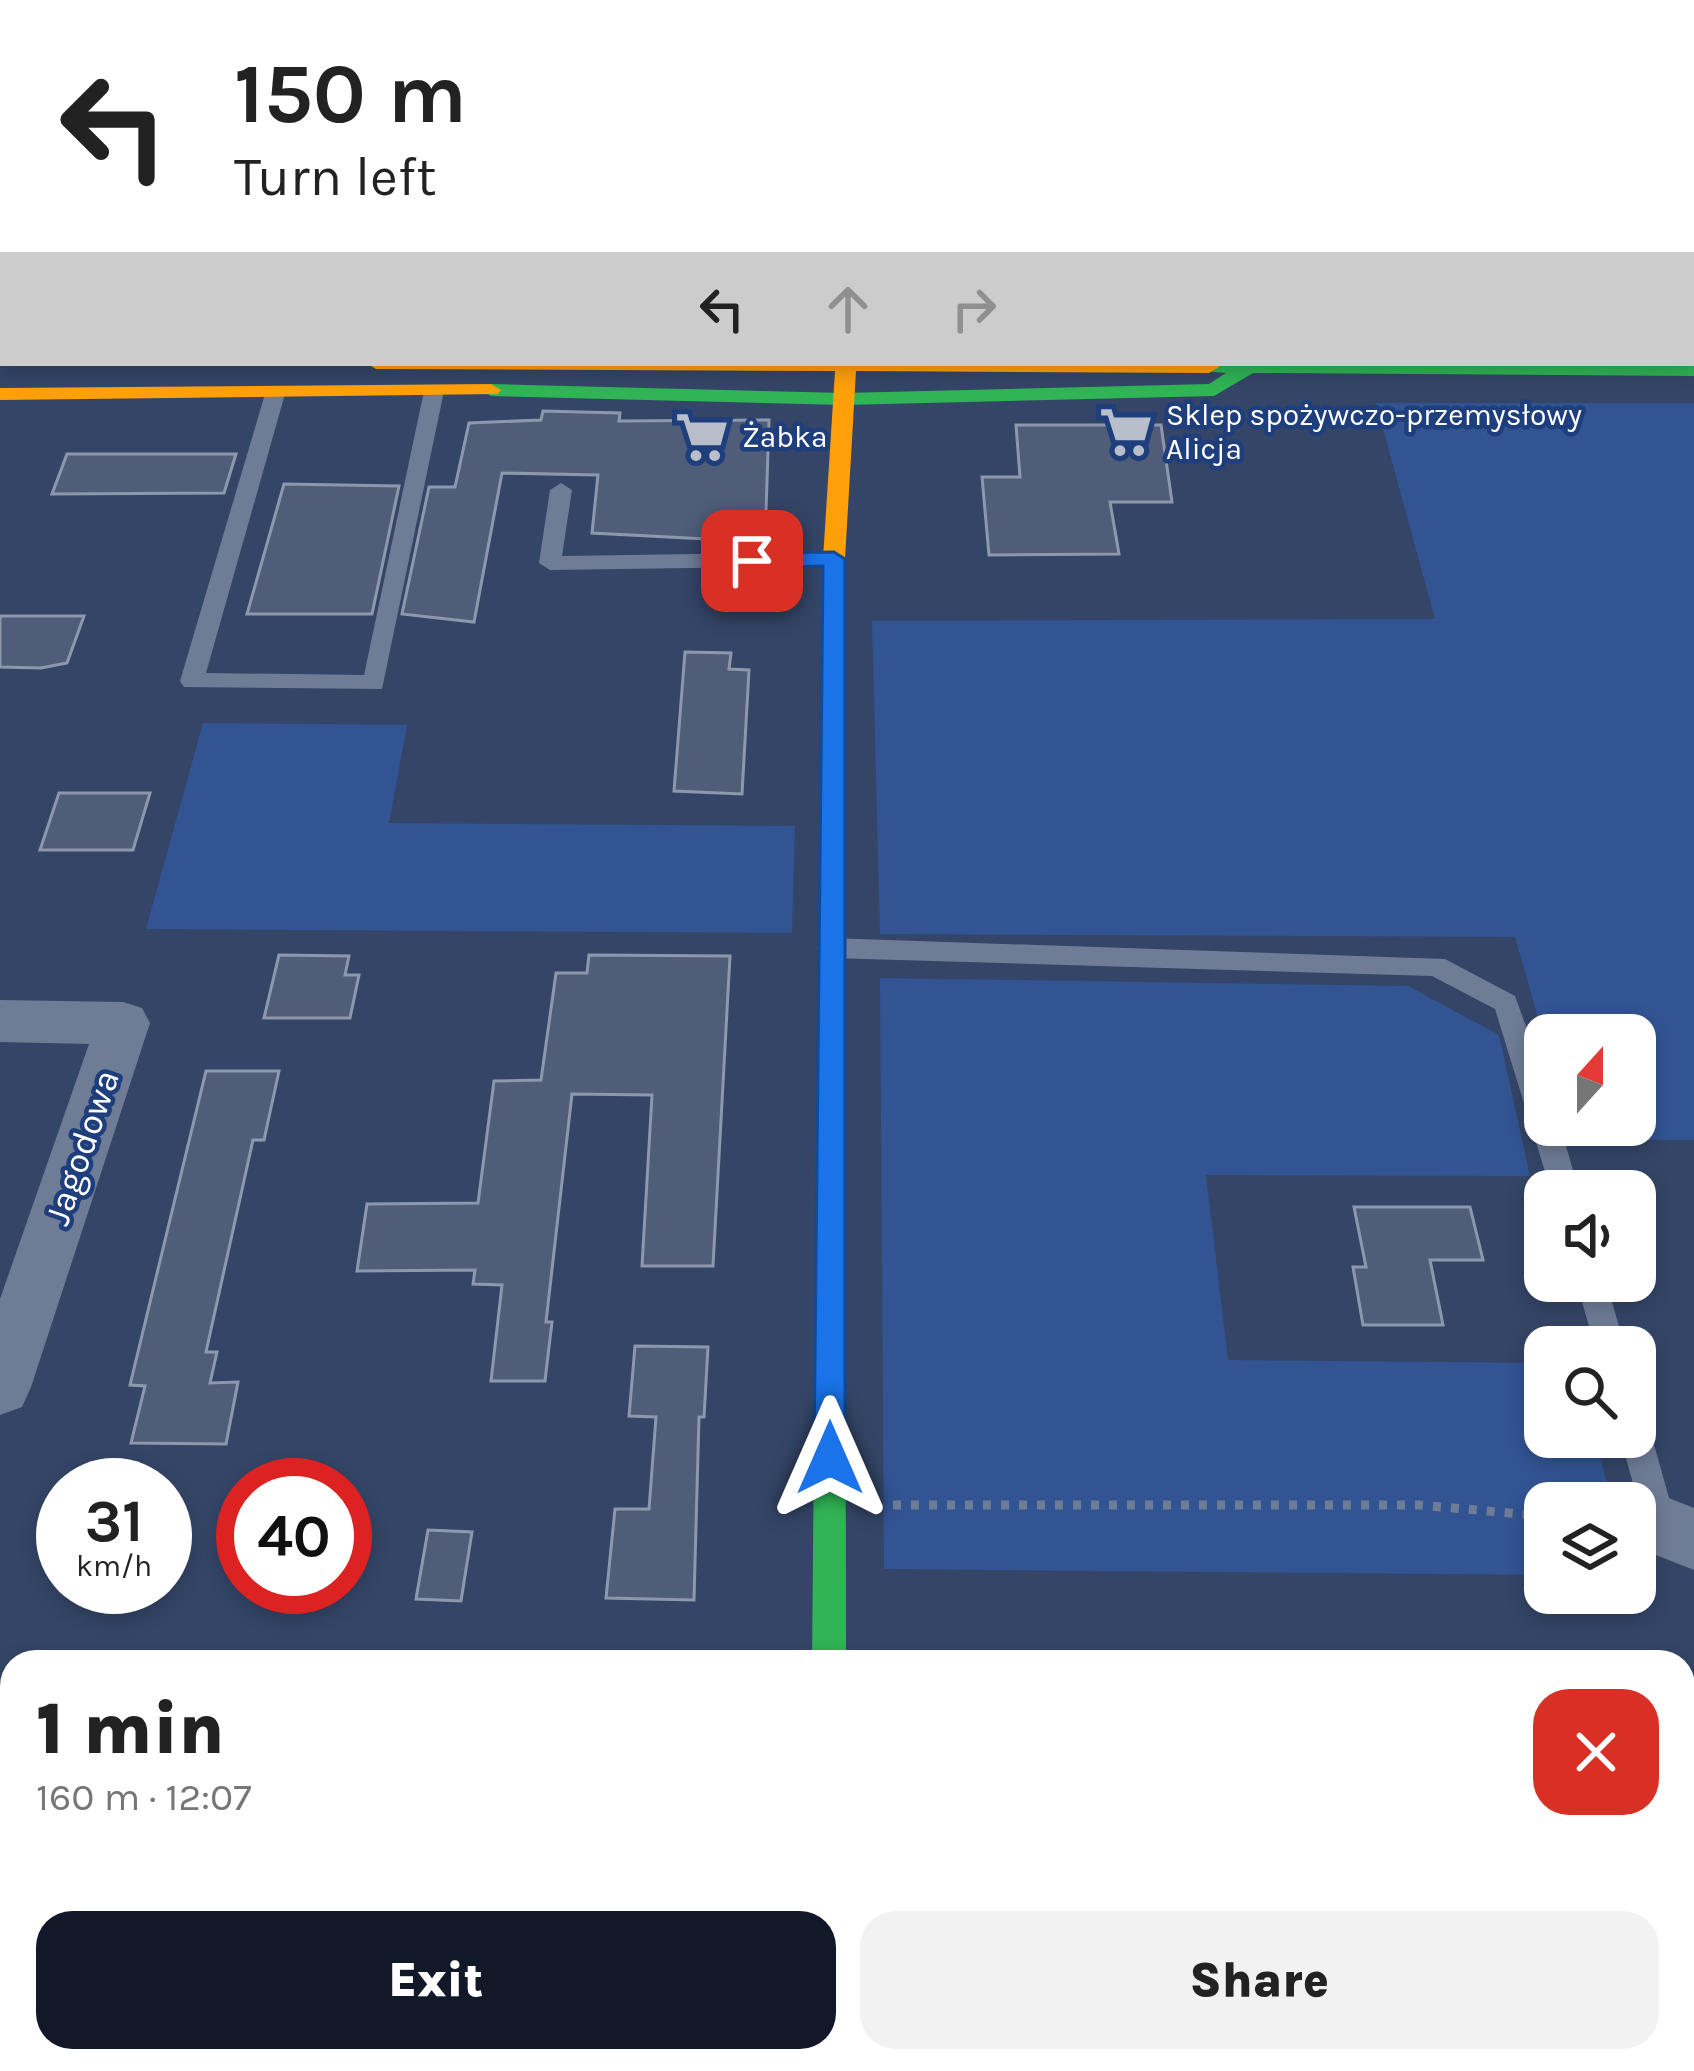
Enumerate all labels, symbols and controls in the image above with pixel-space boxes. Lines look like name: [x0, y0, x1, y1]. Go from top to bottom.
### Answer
text: 150 m: [234, 45, 467, 143]
icon: left: [36, 48, 192, 204]
text: Turn left: [234, 145, 437, 209]
icon: left: [689, 276, 755, 342]
icon: ahead: [815, 276, 881, 342]
icon: right: [941, 276, 1007, 342]
place label: Sklep spożywczo-przemysłowy Alicja: [1166, 397, 1582, 467]
supermarket icon: Sklep spożywczo-przemysłowy Alicja: [1097, 403, 1155, 461]
supermarket icon: Żabka: [673, 408, 731, 466]
place label: Żabka: [742, 419, 827, 455]
pin: [701, 510, 803, 612]
icon: arrive: [719, 528, 785, 594]
north arrow: [1524, 1014, 1656, 1146]
map controls: [1524, 1014, 1656, 1614]
street label: Jagodowa: [36, 1064, 128, 1230]
button: sound: [1524, 1170, 1656, 1302]
button: search: [1524, 1326, 1656, 1458]
position arrow: [767, 1395, 893, 1521]
speed limit sign: 40: [216, 1458, 372, 1614]
button: layers: [1524, 1482, 1656, 1614]
text: 31: [85, 1486, 143, 1556]
text: km/h: [76, 1548, 152, 1584]
text: 1 min: [36, 1687, 225, 1771]
button: close: [1533, 1689, 1659, 1815]
text: 160 m · 12:07: [36, 1774, 252, 1820]
button: Exit: [36, 1911, 836, 2049]
button: Share: [860, 1911, 1659, 2049]

